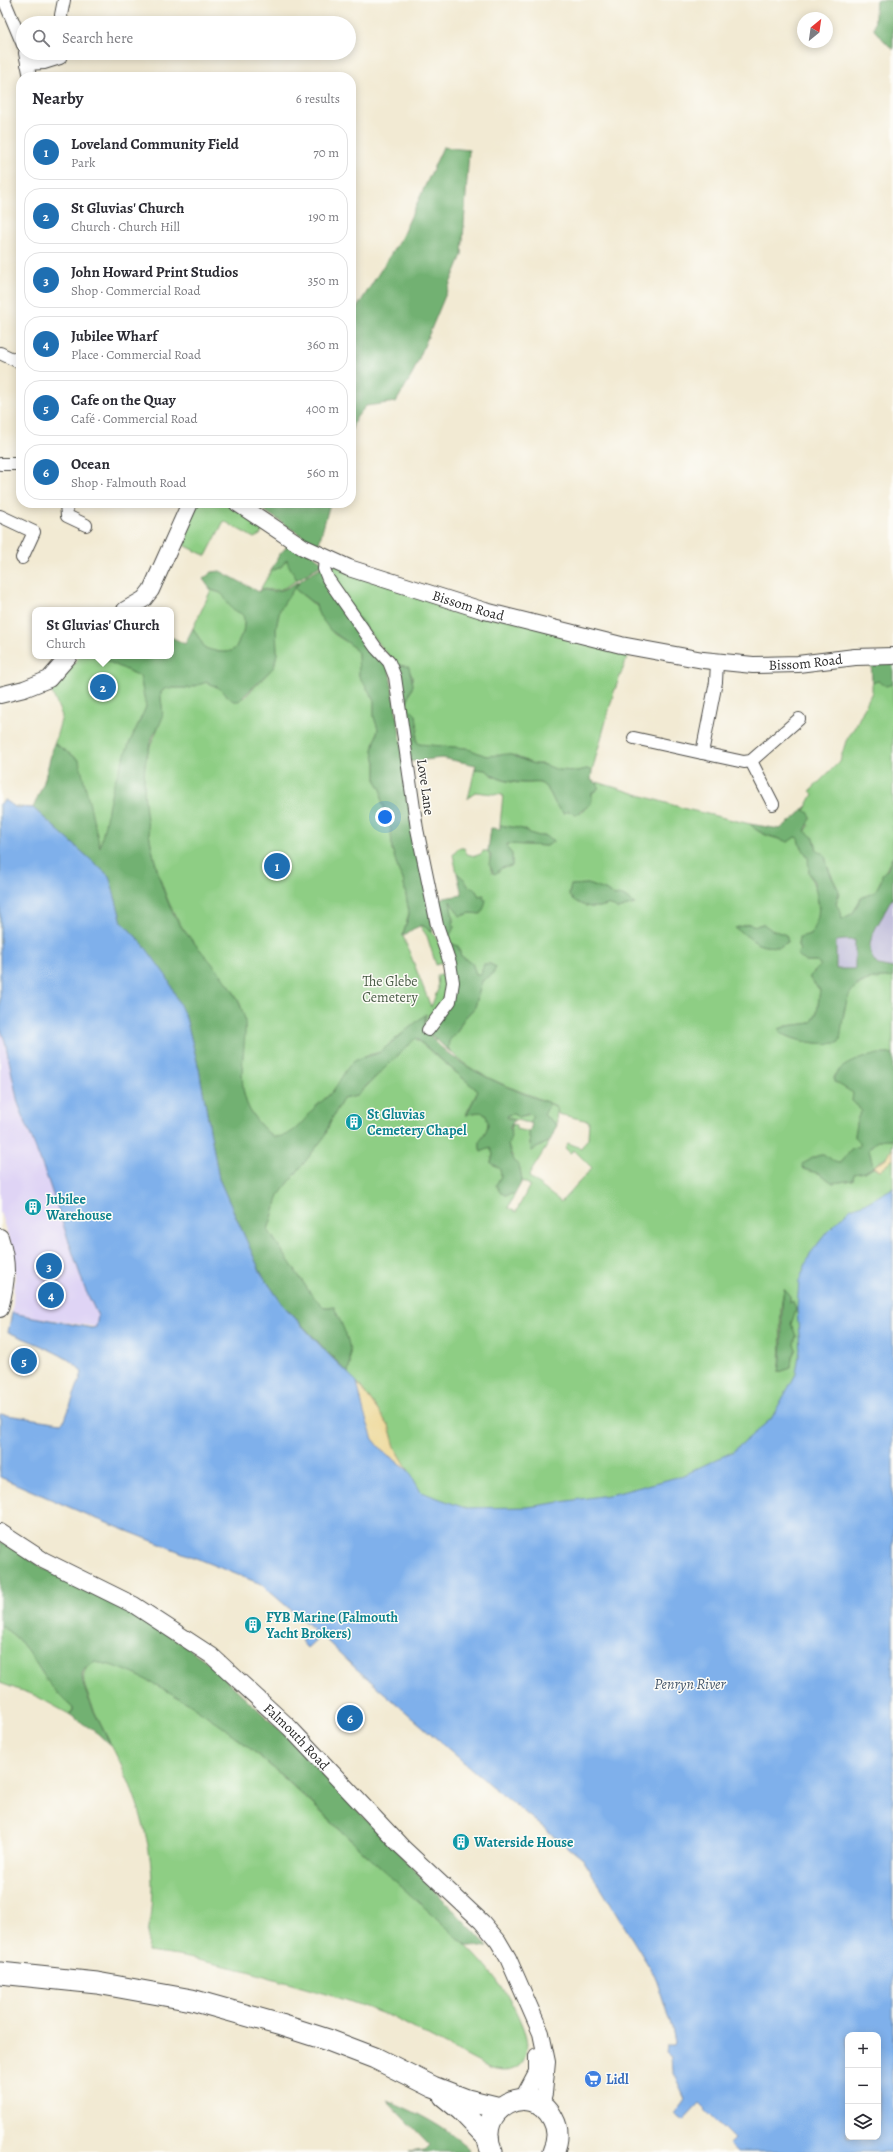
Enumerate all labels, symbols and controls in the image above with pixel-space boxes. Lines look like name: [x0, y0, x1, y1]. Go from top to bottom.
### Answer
north arrow: [797, 12, 833, 48]
search box: [16, 16, 356, 60]
icon: search: [30, 27, 52, 49]
text: Search here: [62, 28, 133, 48]
text: Nearby: [32, 87, 83, 110]
text: 6 results: [296, 90, 340, 107]
text: Loveland Community Field: [71, 134, 239, 154]
text: 1: [44, 144, 48, 161]
text: 70 m: [313, 144, 339, 161]
text: Park: [71, 154, 95, 171]
text: St Gluvias' Church: [71, 198, 184, 218]
text: 2: [43, 208, 49, 225]
text: 190 m: [308, 208, 339, 225]
text: Church · Church Hill: [71, 218, 180, 235]
text: John Howard Print Studios: [71, 262, 238, 282]
text: 3: [43, 272, 49, 289]
text: 350 m: [308, 272, 339, 289]
text: Shop · Commercial Road: [71, 282, 200, 299]
text: Jubilee Wharf: [71, 326, 157, 346]
text: 4: [43, 336, 49, 353]
text: 360 m: [307, 336, 339, 353]
text: Place · Commercial Road: [71, 346, 201, 363]
text: Cafe on the Quay: [71, 390, 176, 410]
text: 5: [43, 400, 49, 417]
text: 400 m: [306, 400, 339, 417]
text: Café · Commercial Road: [71, 410, 198, 427]
text: Ocean: [71, 454, 110, 474]
text: 6: [43, 464, 49, 481]
text: 560 m: [307, 464, 339, 481]
text: Shop · Falmouth Road: [71, 474, 186, 491]
street label: Bissom Road: [430, 586, 507, 626]
popup: [32, 607, 174, 659]
text: St Gluvias' Church: [46, 615, 160, 635]
text: Church: [46, 635, 86, 652]
street label: Bissom Road: [768, 650, 844, 675]
pin: 2: [90, 672, 116, 702]
street label: Love Lane: [412, 758, 439, 816]
your location: [375, 807, 395, 827]
pin: 1: [264, 851, 290, 881]
park label: The Glebe Cemetery: [362, 972, 418, 1007]
place label: St Gluvias Cemetery Chapel: [367, 1105, 467, 1140]
building icon: St Gluvias Cemetery Chapel: [344, 1112, 364, 1132]
place label: Jubilee Warehouse: [45, 1190, 112, 1225]
building icon: Jubilee Warehouse: [23, 1197, 43, 1217]
pin: 3: [36, 1251, 62, 1281]
pin: 4: [38, 1280, 64, 1310]
pin: 5: [11, 1346, 37, 1376]
place label: FYB Marine (Falmouth Yacht Brokers): [265, 1608, 399, 1643]
building icon: FYB Marine (Falmouth Yacht Brokers): [243, 1615, 263, 1635]
water label: Penryn River: [654, 1674, 726, 1694]
street label: Falmouth Road: [259, 1699, 334, 1775]
pin: 6: [337, 1703, 363, 1733]
building icon: Waterside House: [451, 1832, 471, 1852]
place label: Waterside House: [473, 1833, 574, 1852]
map controls: [845, 2032, 881, 2140]
button: +: [845, 2032, 881, 2068]
button: −: [845, 2068, 881, 2104]
supermarket icon: Lidl: [583, 2069, 603, 2089]
place label: Lidl: [606, 2070, 629, 2089]
button: layers: [845, 2104, 881, 2140]

